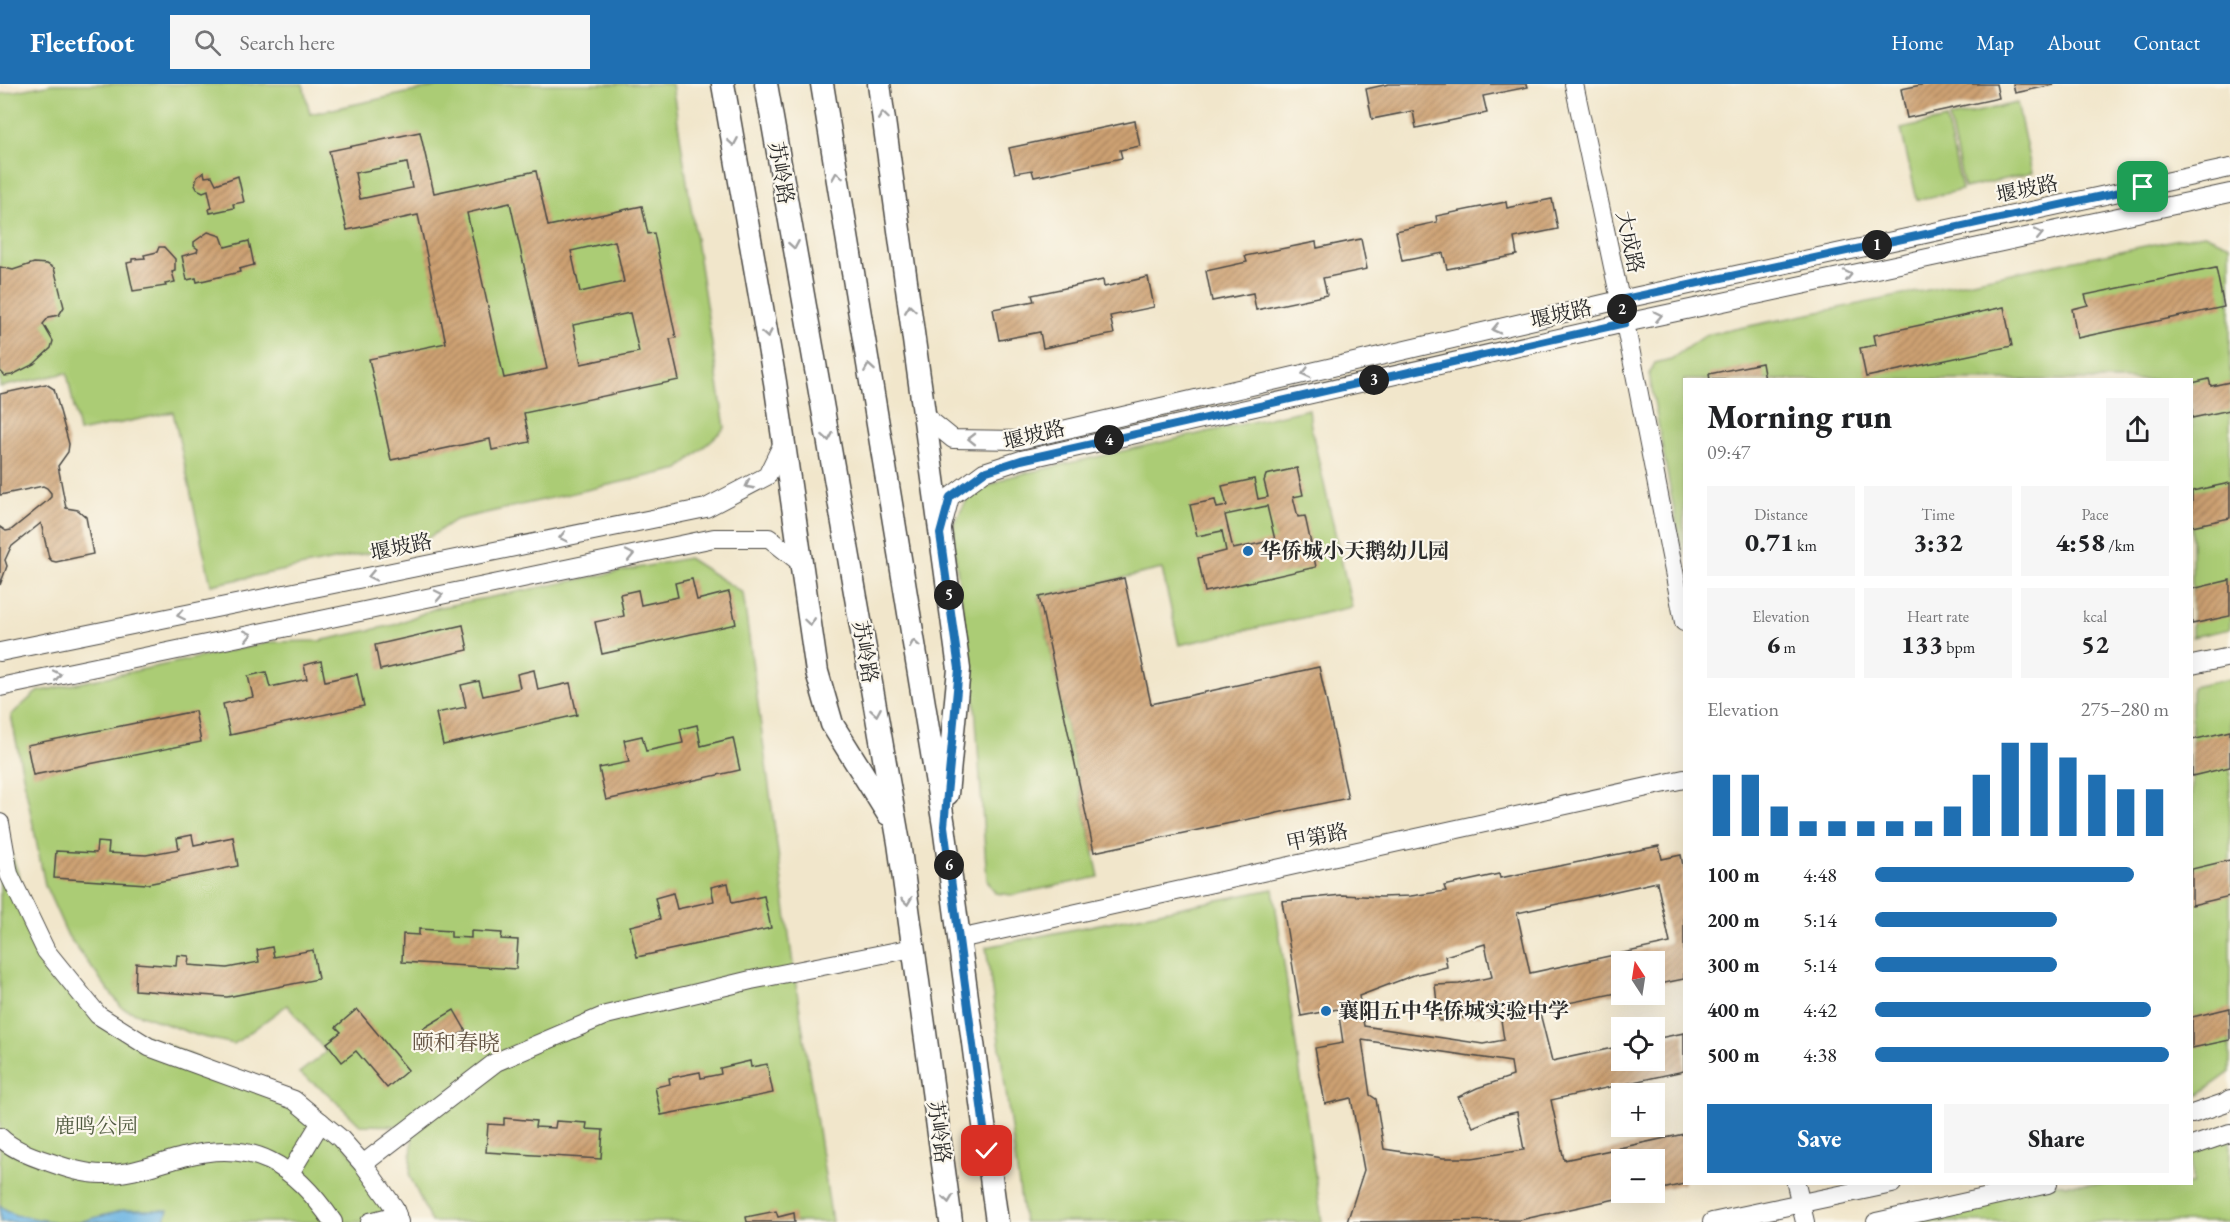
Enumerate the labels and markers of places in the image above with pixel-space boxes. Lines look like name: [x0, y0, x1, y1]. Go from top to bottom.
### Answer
pin: [2117, 161, 2168, 212]
pin: 1: [1862, 230, 1892, 260]
pin: 2: [1607, 294, 1637, 324]
pin: 3: [1359, 365, 1389, 395]
pin: 4: [1094, 425, 1124, 455]
place label: 华侨城小天鹅幼儿园: [1260, 537, 1449, 564]
marker: 华侨城小天鹅幼儿园: [1241, 544, 1255, 558]
pin: 5: [934, 580, 964, 610]
pin: 6: [934, 850, 964, 880]
place label: 襄阳五中华侨城实验中学: [1338, 997, 1569, 1024]
marker: 襄阳五中华侨城实验中学: [1319, 1004, 1333, 1018]
pin: [961, 1125, 1012, 1176]

